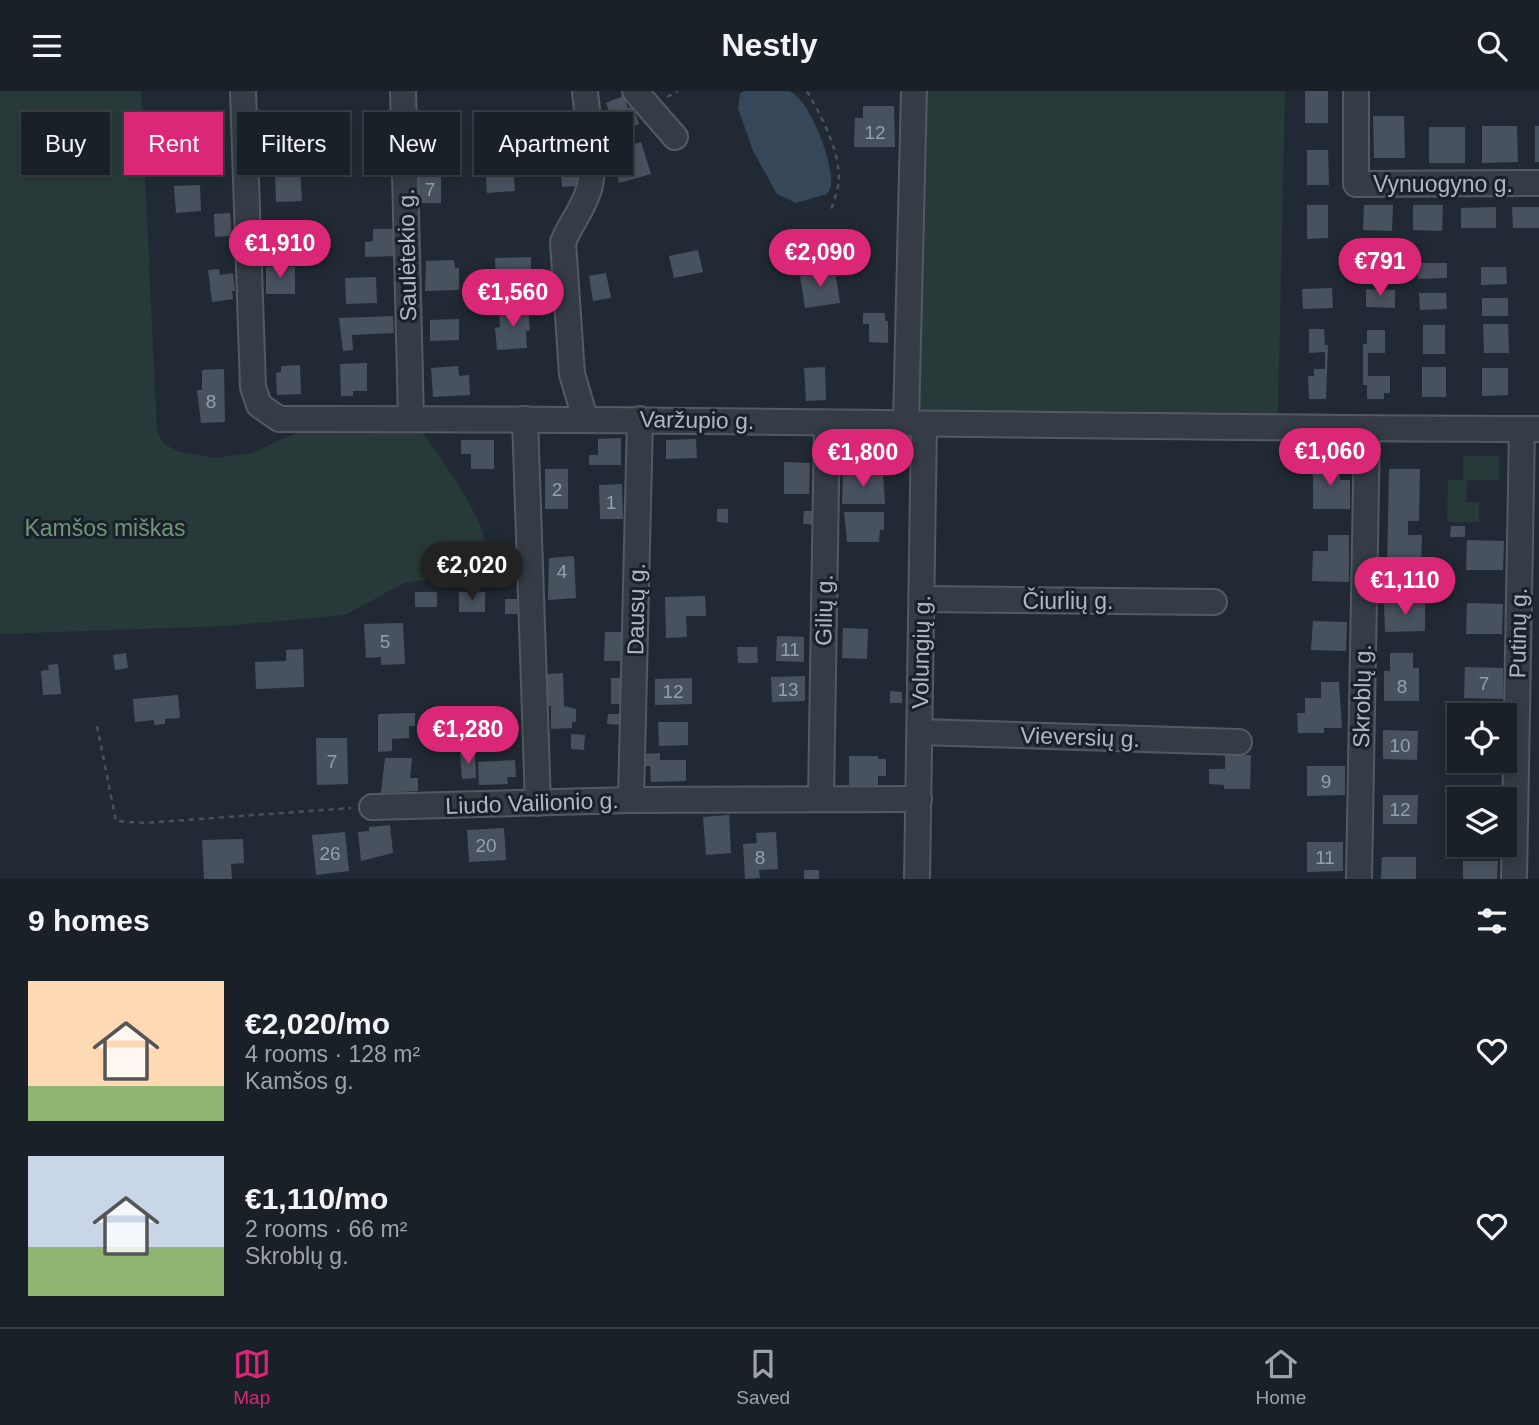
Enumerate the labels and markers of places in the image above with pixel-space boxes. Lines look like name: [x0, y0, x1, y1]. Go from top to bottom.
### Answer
pin: €1,910: [223, 221, 337, 280]
pin: €2,090: [763, 229, 877, 289]
pin: €791: [1339, 239, 1421, 298]
pin: €1,560: [456, 269, 570, 329]
pin: €1,800: [806, 429, 920, 489]
pin: €1,060: [1273, 429, 1387, 488]
pin: €2,020: [415, 543, 529, 602]
pin: €1,110: [1348, 557, 1462, 617]
pin: €1,280: [411, 707, 525, 766]

